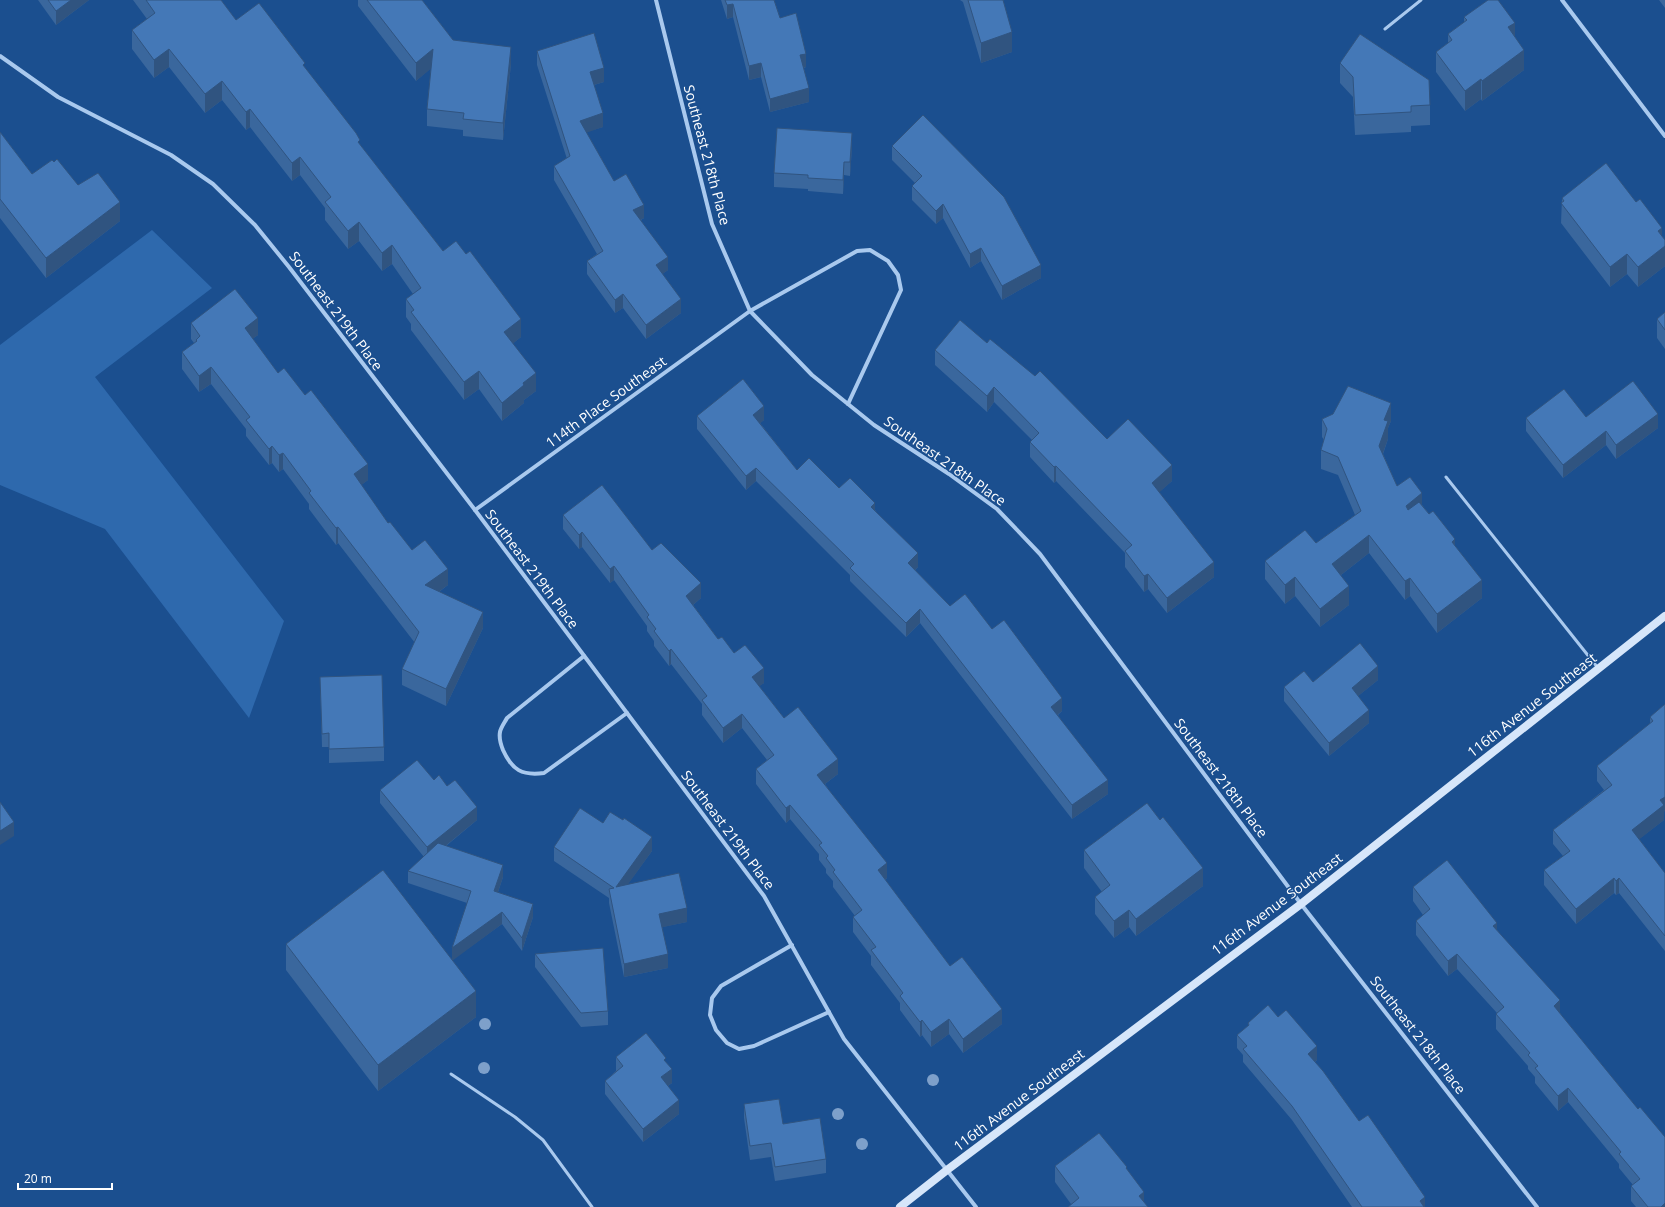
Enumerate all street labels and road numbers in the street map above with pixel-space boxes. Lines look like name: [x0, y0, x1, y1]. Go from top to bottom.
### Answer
street label: Southeast 218th Place: [680, 83, 735, 227]
street label: Southeast 219th Place: [285, 247, 388, 374]
street label: 114th Place Southeast: [542, 351, 670, 452]
street label: Southeast 218th Place: [881, 411, 1010, 510]
street label: Southeast 219th Place: [481, 505, 584, 632]
street label: 116th Avenue Southeast: [1463, 648, 1600, 761]
street label: Southeast 218th Place: [1170, 714, 1273, 841]
street label: Southeast 219th Place: [677, 766, 780, 893]
street label: 116th Avenue Southeast: [1207, 848, 1346, 959]
street label: Southeast 218th Place: [1366, 972, 1471, 1098]
street label: 116th Avenue Southeast: [949, 1044, 1088, 1155]

